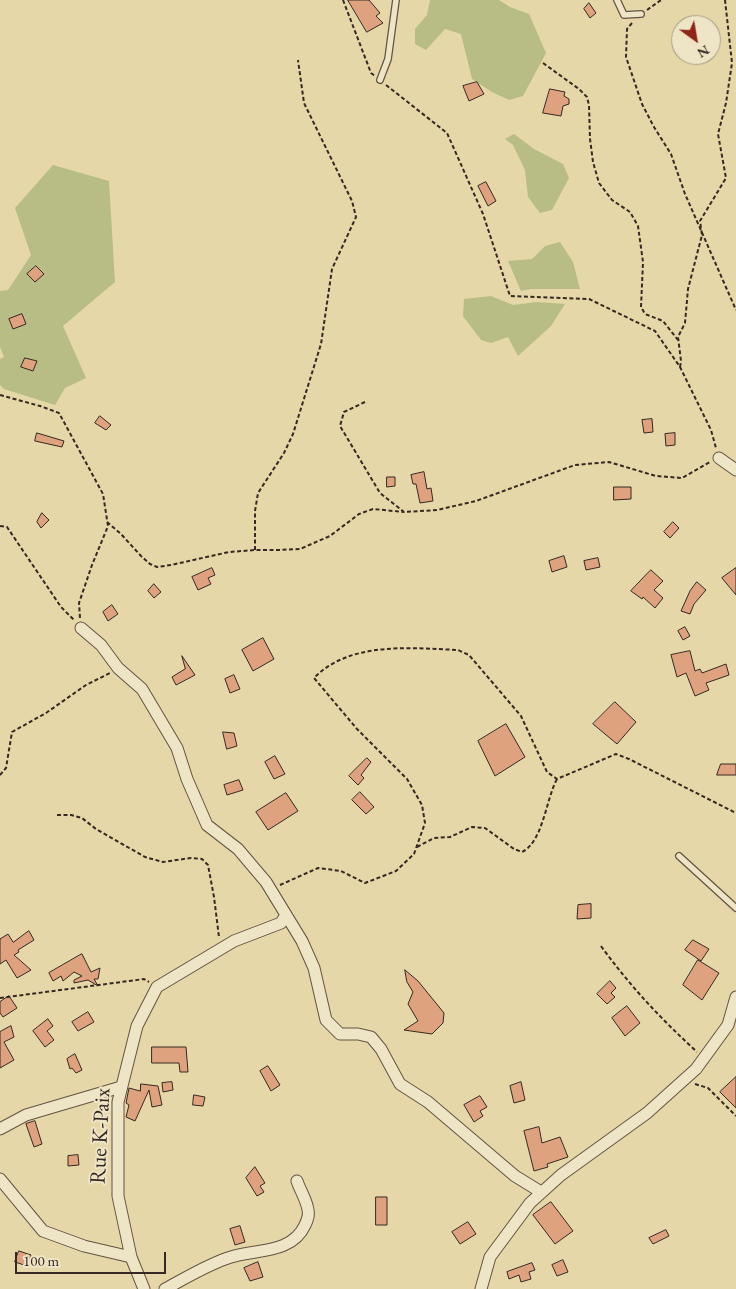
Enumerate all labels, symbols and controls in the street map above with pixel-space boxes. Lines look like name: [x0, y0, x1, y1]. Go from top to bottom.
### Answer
north arrow: [671, 15, 721, 65]
text: N: [694, 41, 713, 63]
street label: Rue K-Paix: [85, 1087, 117, 1185]
scale bar: [18, 1242, 169, 1274]
text: 100 m: [23, 1251, 59, 1270]

